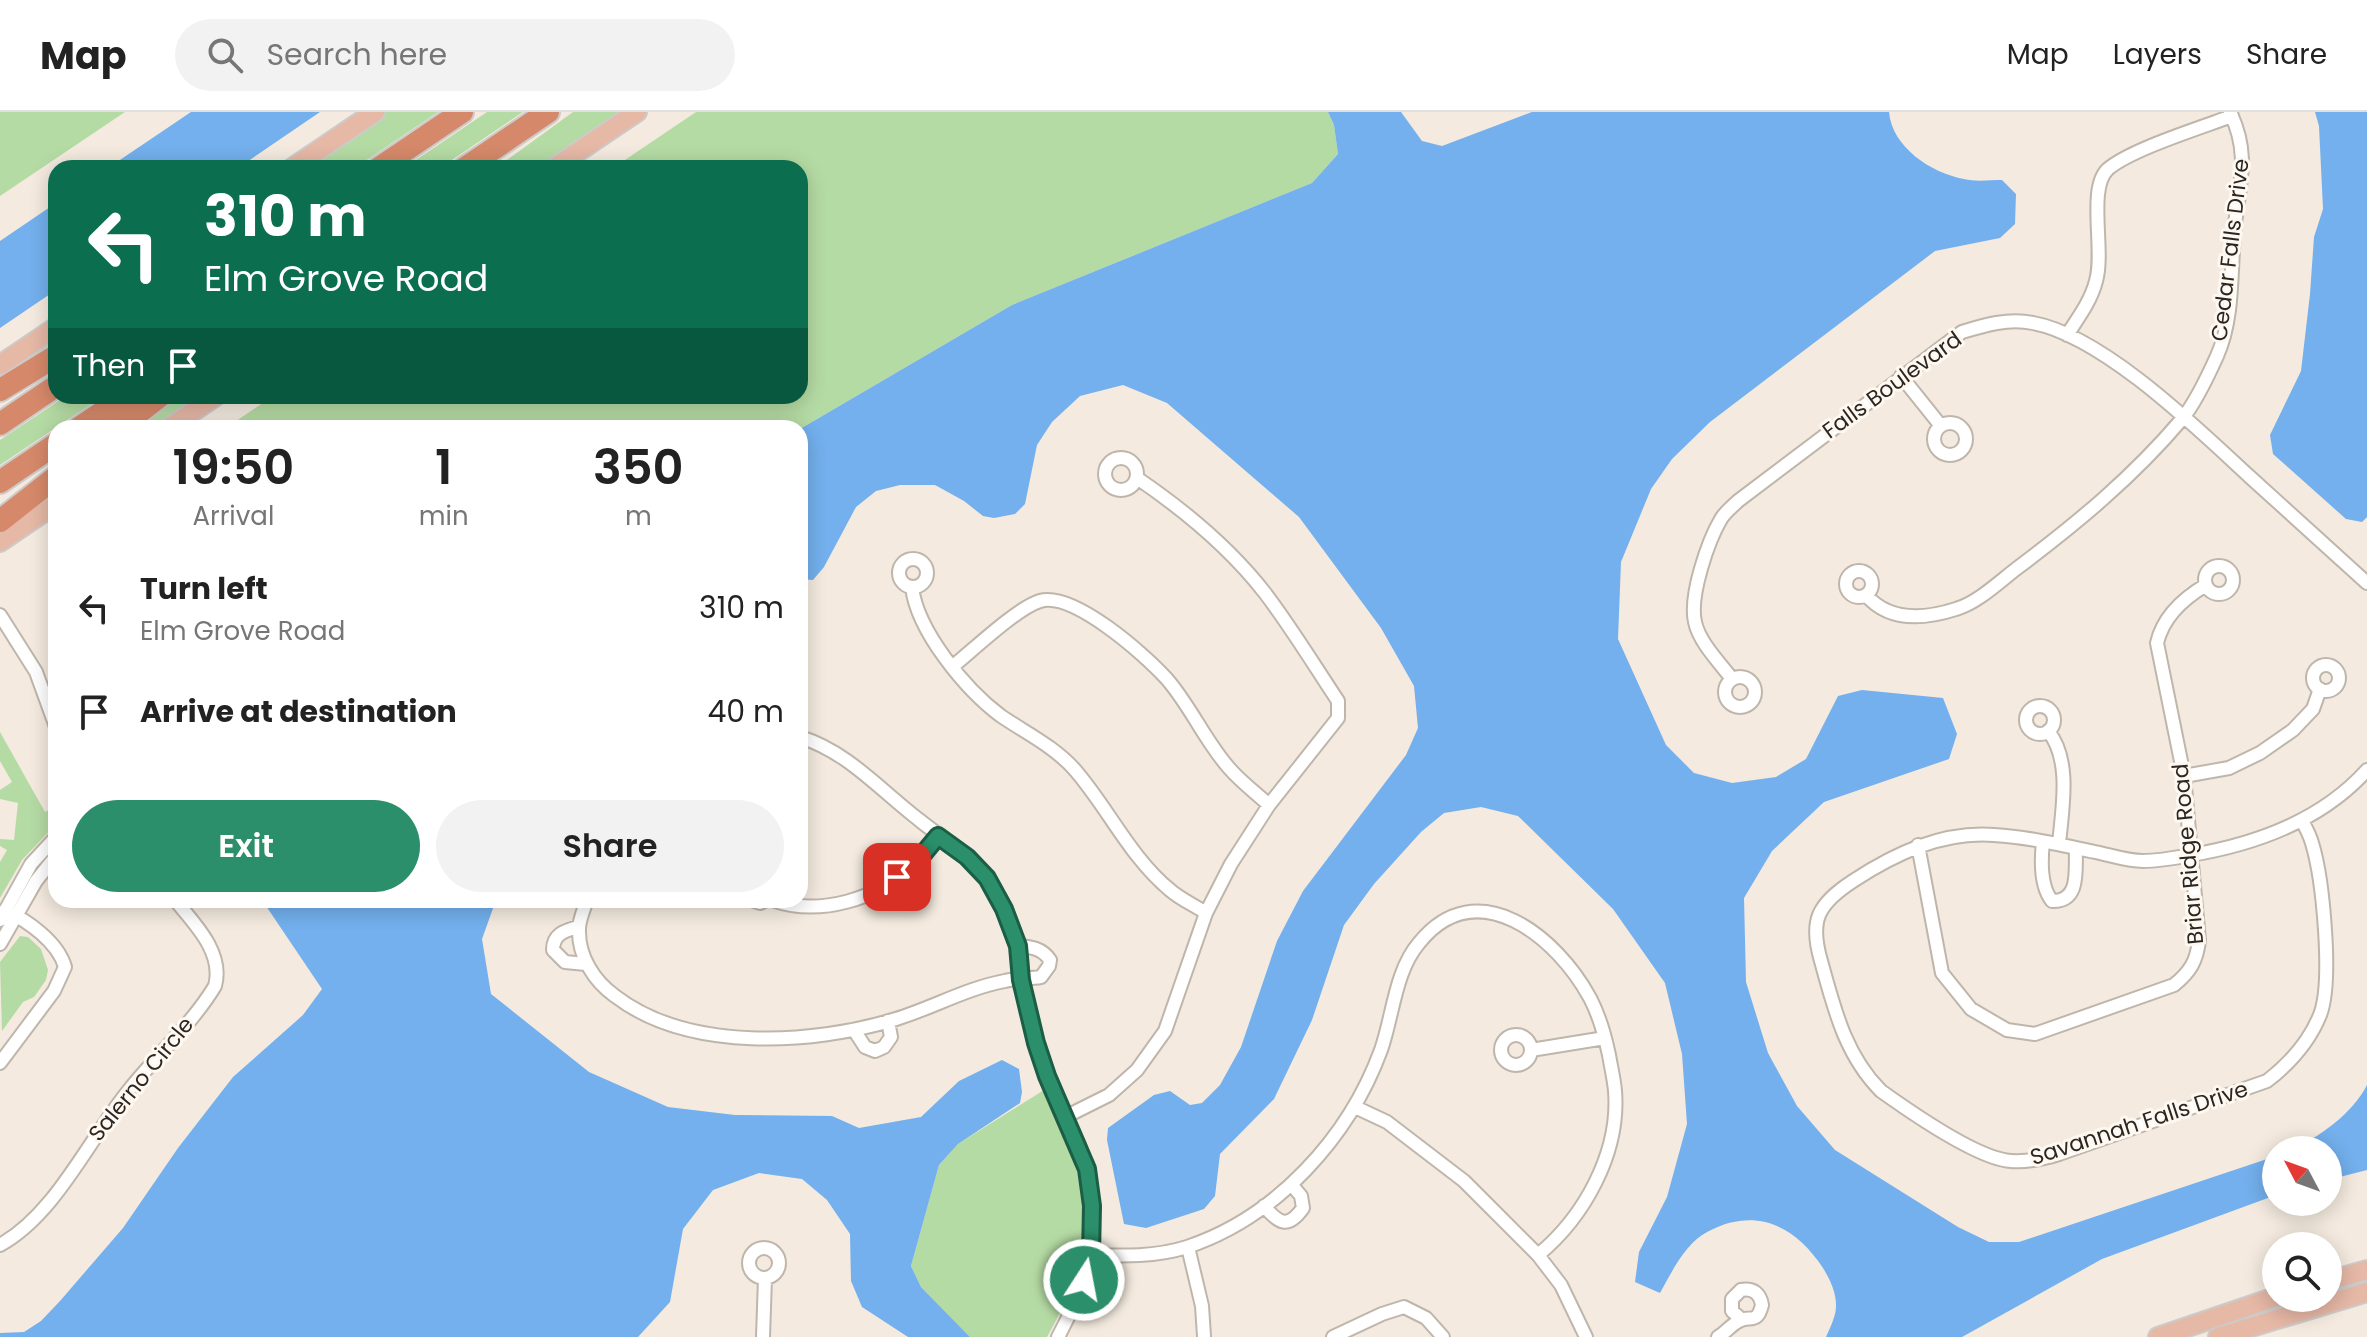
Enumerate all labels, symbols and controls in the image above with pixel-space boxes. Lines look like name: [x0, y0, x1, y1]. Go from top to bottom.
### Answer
search box: [175, 19, 735, 91]
text: Map: [40, 29, 127, 82]
icon: search: [203, 33, 247, 77]
text: Search here: [267, 33, 447, 76]
text: Map: [2007, 35, 2069, 74]
text: Layers: [2113, 35, 2202, 74]
text: Share: [2246, 35, 2327, 74]
street label: Cedar Falls Drive: [2203, 157, 2257, 343]
text: 310 m: [204, 177, 367, 256]
icon: left: [72, 192, 176, 296]
text: Elm Grove Road: [204, 253, 488, 304]
street label: Falls Boulevard: [1816, 324, 1968, 446]
text: Then: [72, 344, 145, 387]
icon: arrive: [161, 344, 205, 388]
text: 19:50: [172, 434, 294, 501]
text: 1: [435, 434, 452, 501]
text: 350: [593, 434, 684, 501]
text: Arrival: [192, 498, 274, 534]
text: min: [419, 498, 469, 534]
text: m: [625, 498, 652, 534]
text: Turn left: [140, 567, 268, 610]
icon: left: [72, 586, 116, 630]
text: 310 m: [699, 586, 784, 629]
text: Elm Grove Road: [140, 613, 345, 649]
icon: arrive: [72, 690, 116, 734]
text: Arrive at destination: [140, 690, 457, 733]
text: 40 m: [707, 690, 784, 733]
street label: Briar Ridge Road: [2165, 762, 2211, 946]
button: Exit: [72, 800, 420, 892]
button: Share: [436, 800, 784, 892]
pin: [863, 843, 931, 911]
icon: arrive: [875, 855, 919, 899]
street label: Salerno Circle: [81, 1010, 201, 1148]
street label: Savannah Falls Drive: [2026, 1073, 2252, 1173]
north arrow: [2262, 1136, 2342, 1216]
map controls: [2262, 1136, 2342, 1312]
button: search: [2262, 1232, 2342, 1312]
position arrow: [1042, 1238, 1126, 1322]

